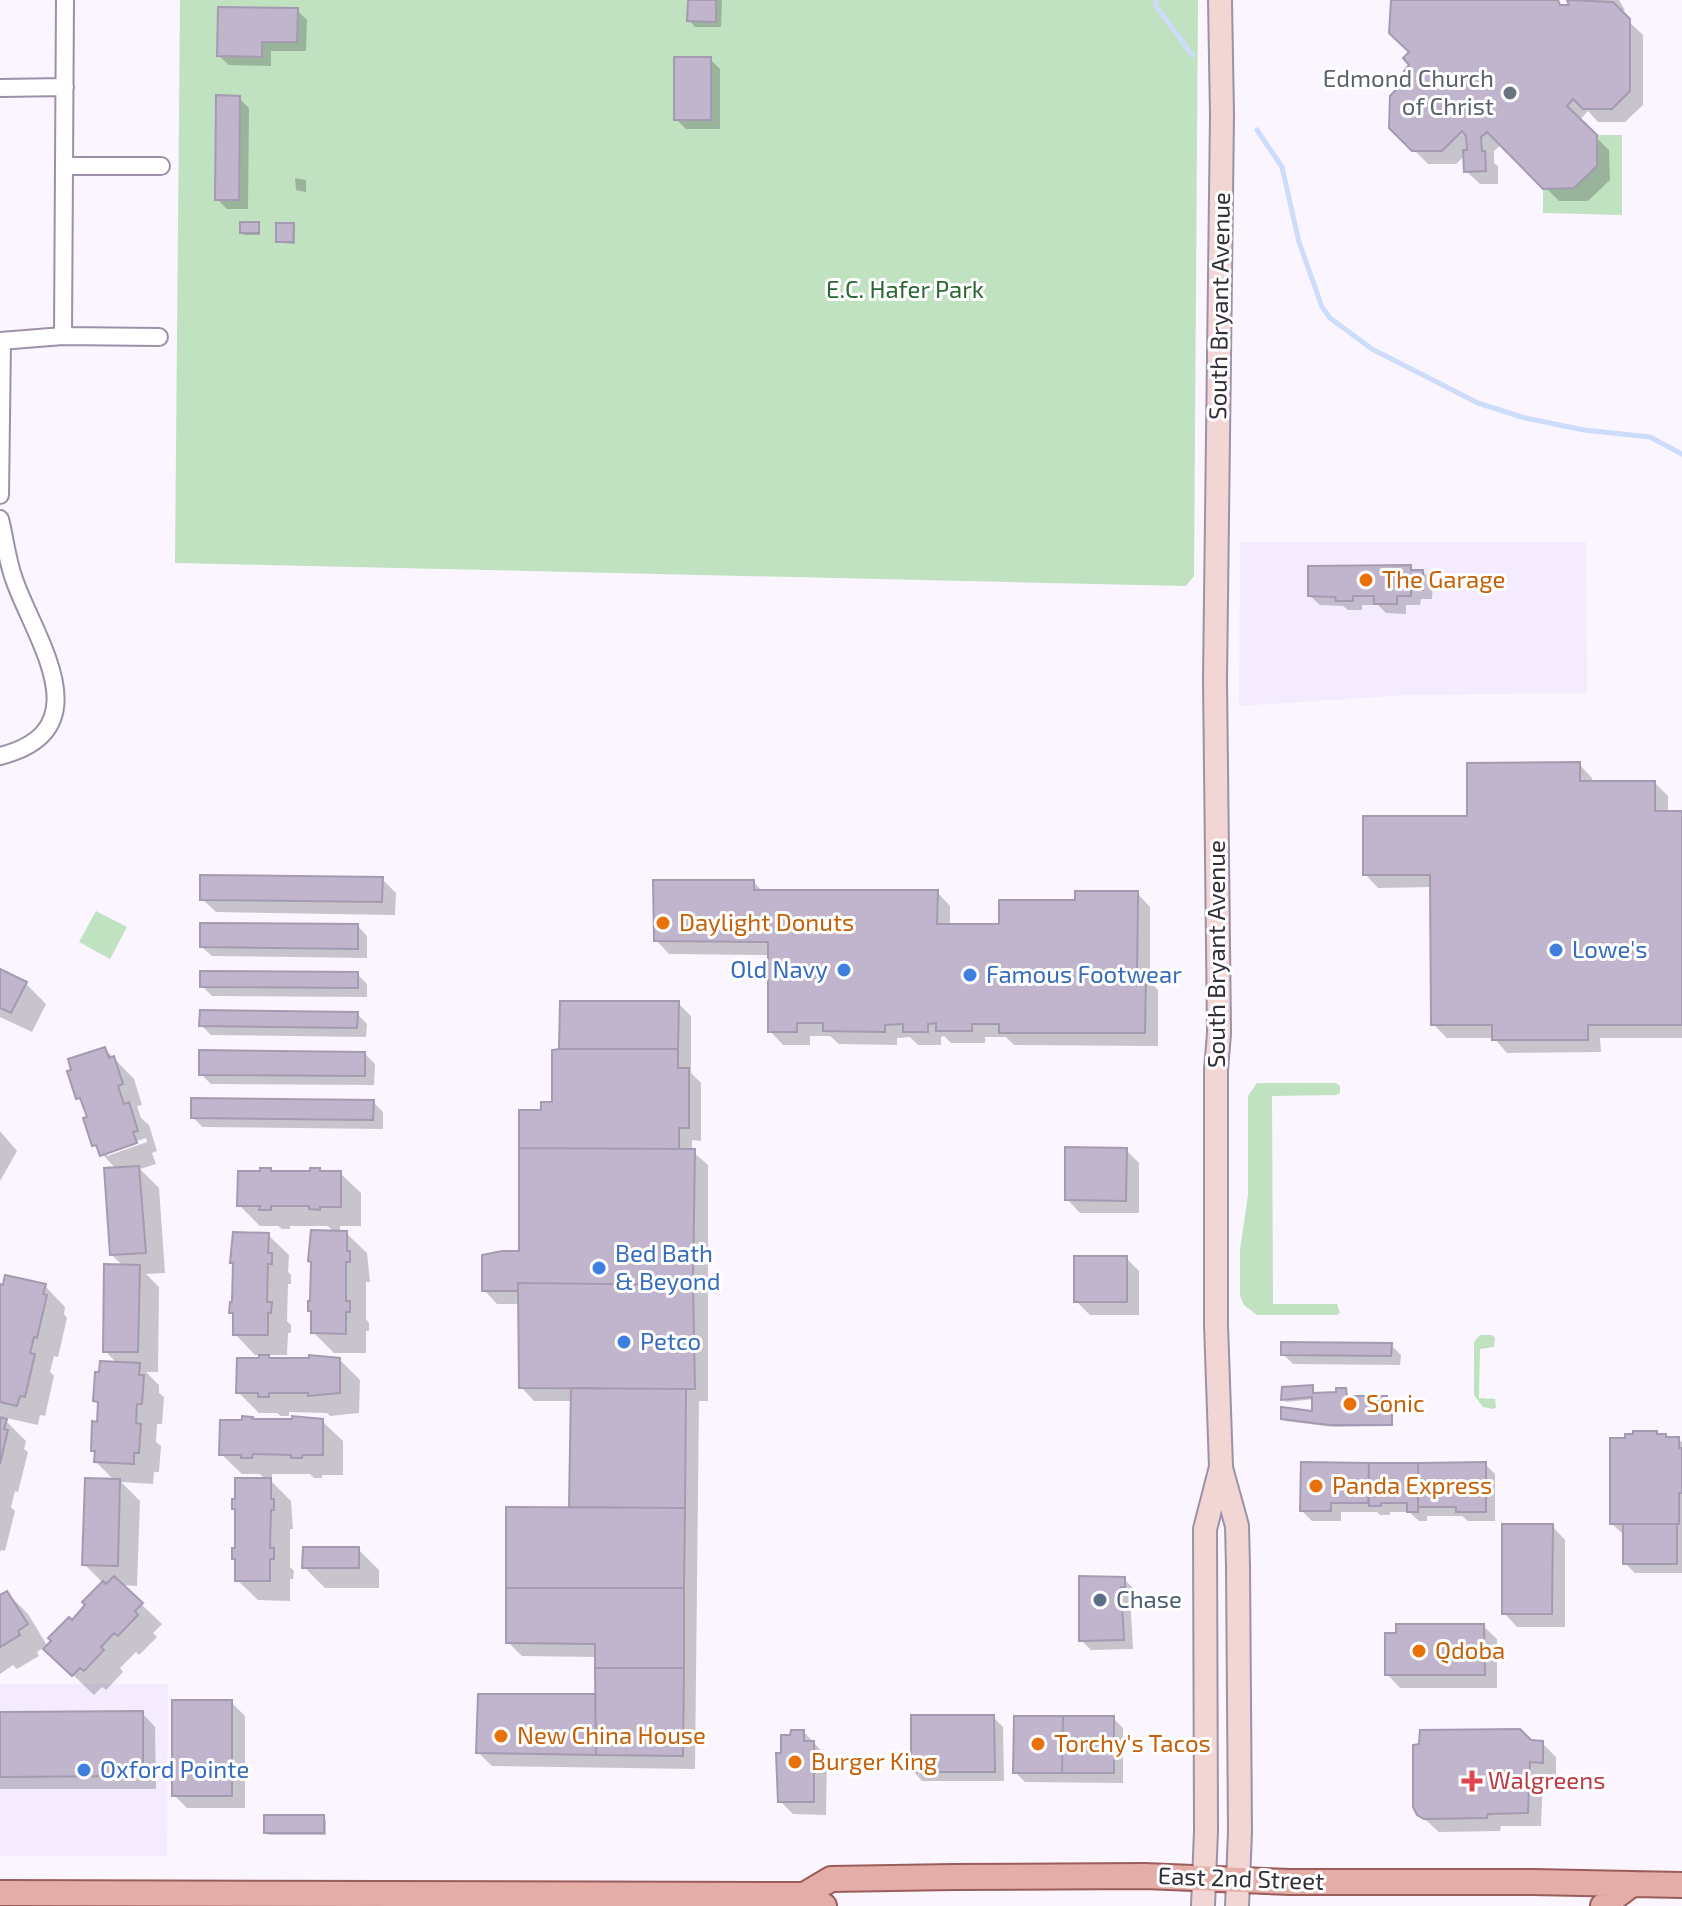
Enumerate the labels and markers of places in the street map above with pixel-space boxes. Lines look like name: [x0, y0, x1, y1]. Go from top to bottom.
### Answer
place label: Edmond Church of Christ: [1323, 63, 1494, 120]
marker: Edmond Church of Christ: [1501, 84, 1519, 102]
place label: The Garage: [1382, 564, 1505, 593]
marker: The Garage: [1357, 571, 1375, 589]
place label: Daylight Donuts: [679, 907, 854, 936]
marker: Daylight Donuts: [654, 914, 672, 932]
place label: Lowe's: [1572, 934, 1647, 963]
marker: Lowe's: [1547, 941, 1565, 959]
place label: Old Navy: [730, 954, 828, 983]
place label: Famous Footwear: [986, 959, 1182, 988]
marker: Old Navy: [835, 961, 853, 979]
marker: Famous Footwear: [961, 966, 979, 984]
place label: Bed Bath & Beyond: [615, 1238, 720, 1295]
marker: Bed Bath & Beyond: [590, 1259, 608, 1277]
place label: Petco: [640, 1326, 701, 1355]
marker: Petco: [615, 1333, 633, 1351]
place label: Sonic: [1366, 1388, 1425, 1417]
marker: Sonic: [1341, 1395, 1359, 1413]
place label: Panda Express: [1332, 1470, 1492, 1499]
marker: Panda Express: [1307, 1477, 1325, 1495]
place label: Chase: [1116, 1584, 1182, 1613]
marker: Chase: [1091, 1591, 1109, 1609]
place label: Qdoba: [1435, 1635, 1505, 1664]
marker: Qdoba: [1410, 1642, 1428, 1660]
place label: New China House: [517, 1720, 706, 1749]
marker: New China House: [492, 1727, 510, 1745]
place label: Torchy's Tacos: [1054, 1728, 1211, 1757]
marker: Torchy's Tacos: [1029, 1735, 1047, 1753]
place label: Burger King: [811, 1746, 937, 1775]
marker: Burger King: [786, 1753, 804, 1771]
place label: Oxford Pointe: [100, 1754, 249, 1783]
marker: Oxford Pointe: [75, 1761, 93, 1779]
place label: Walgreens: [1488, 1765, 1605, 1794]
marker: Walgreens: [1463, 1772, 1481, 1790]

